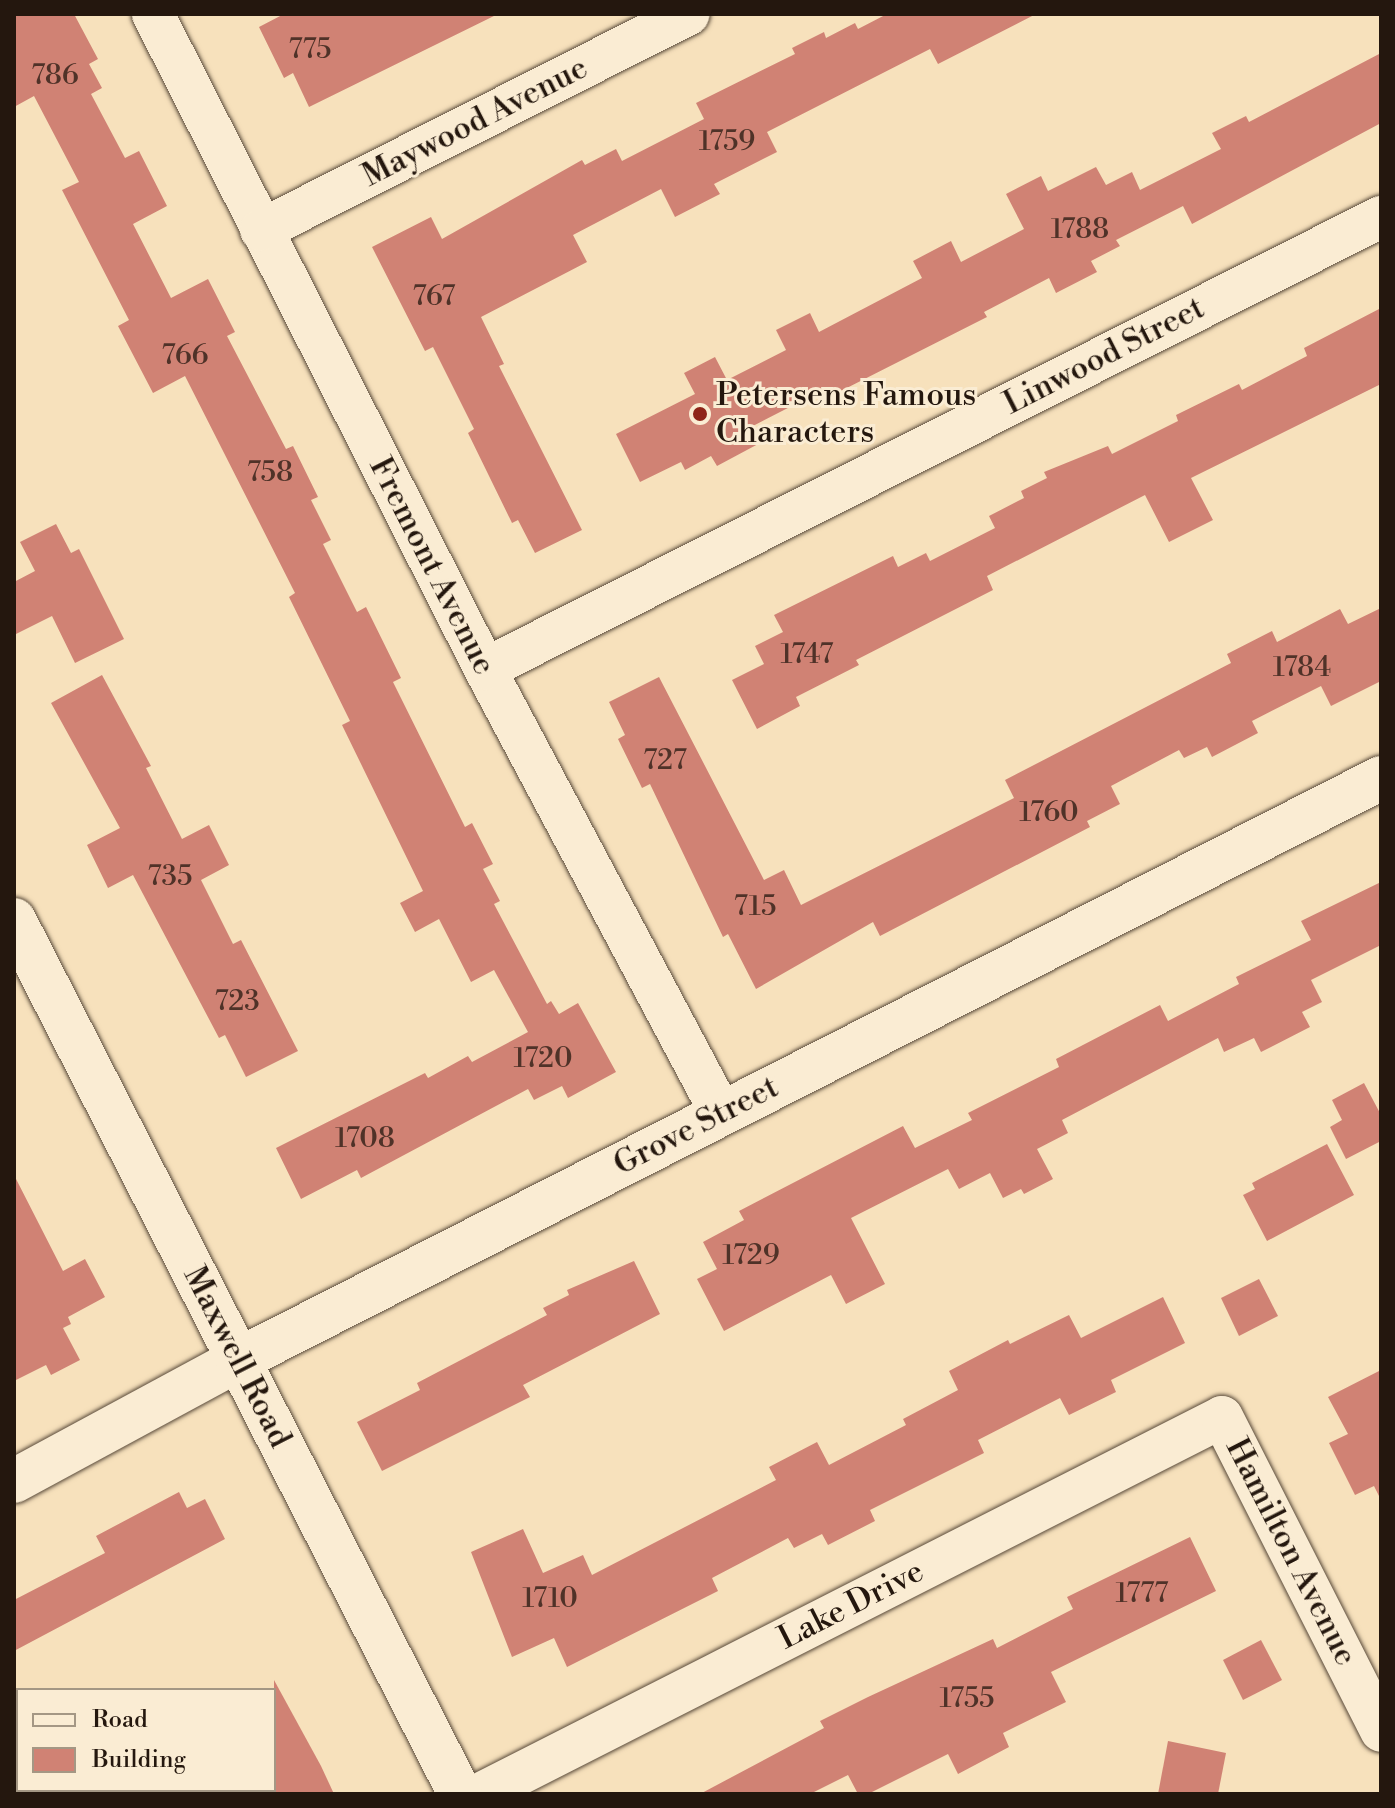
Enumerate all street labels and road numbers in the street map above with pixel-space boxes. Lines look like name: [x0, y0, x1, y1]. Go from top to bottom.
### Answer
street label: Maywood Avenue: [356, 49, 594, 195]
street label: Linwood Street: [997, 289, 1211, 423]
street label: Fremont Avenue: [361, 451, 503, 681]
street label: Grove Street: [607, 1068, 785, 1184]
street label: Maxwell Road: [175, 1260, 299, 1454]
street label: Hamilton Avenue: [1217, 1432, 1365, 1672]
street label: Lake Drive: [772, 1552, 930, 1658]

